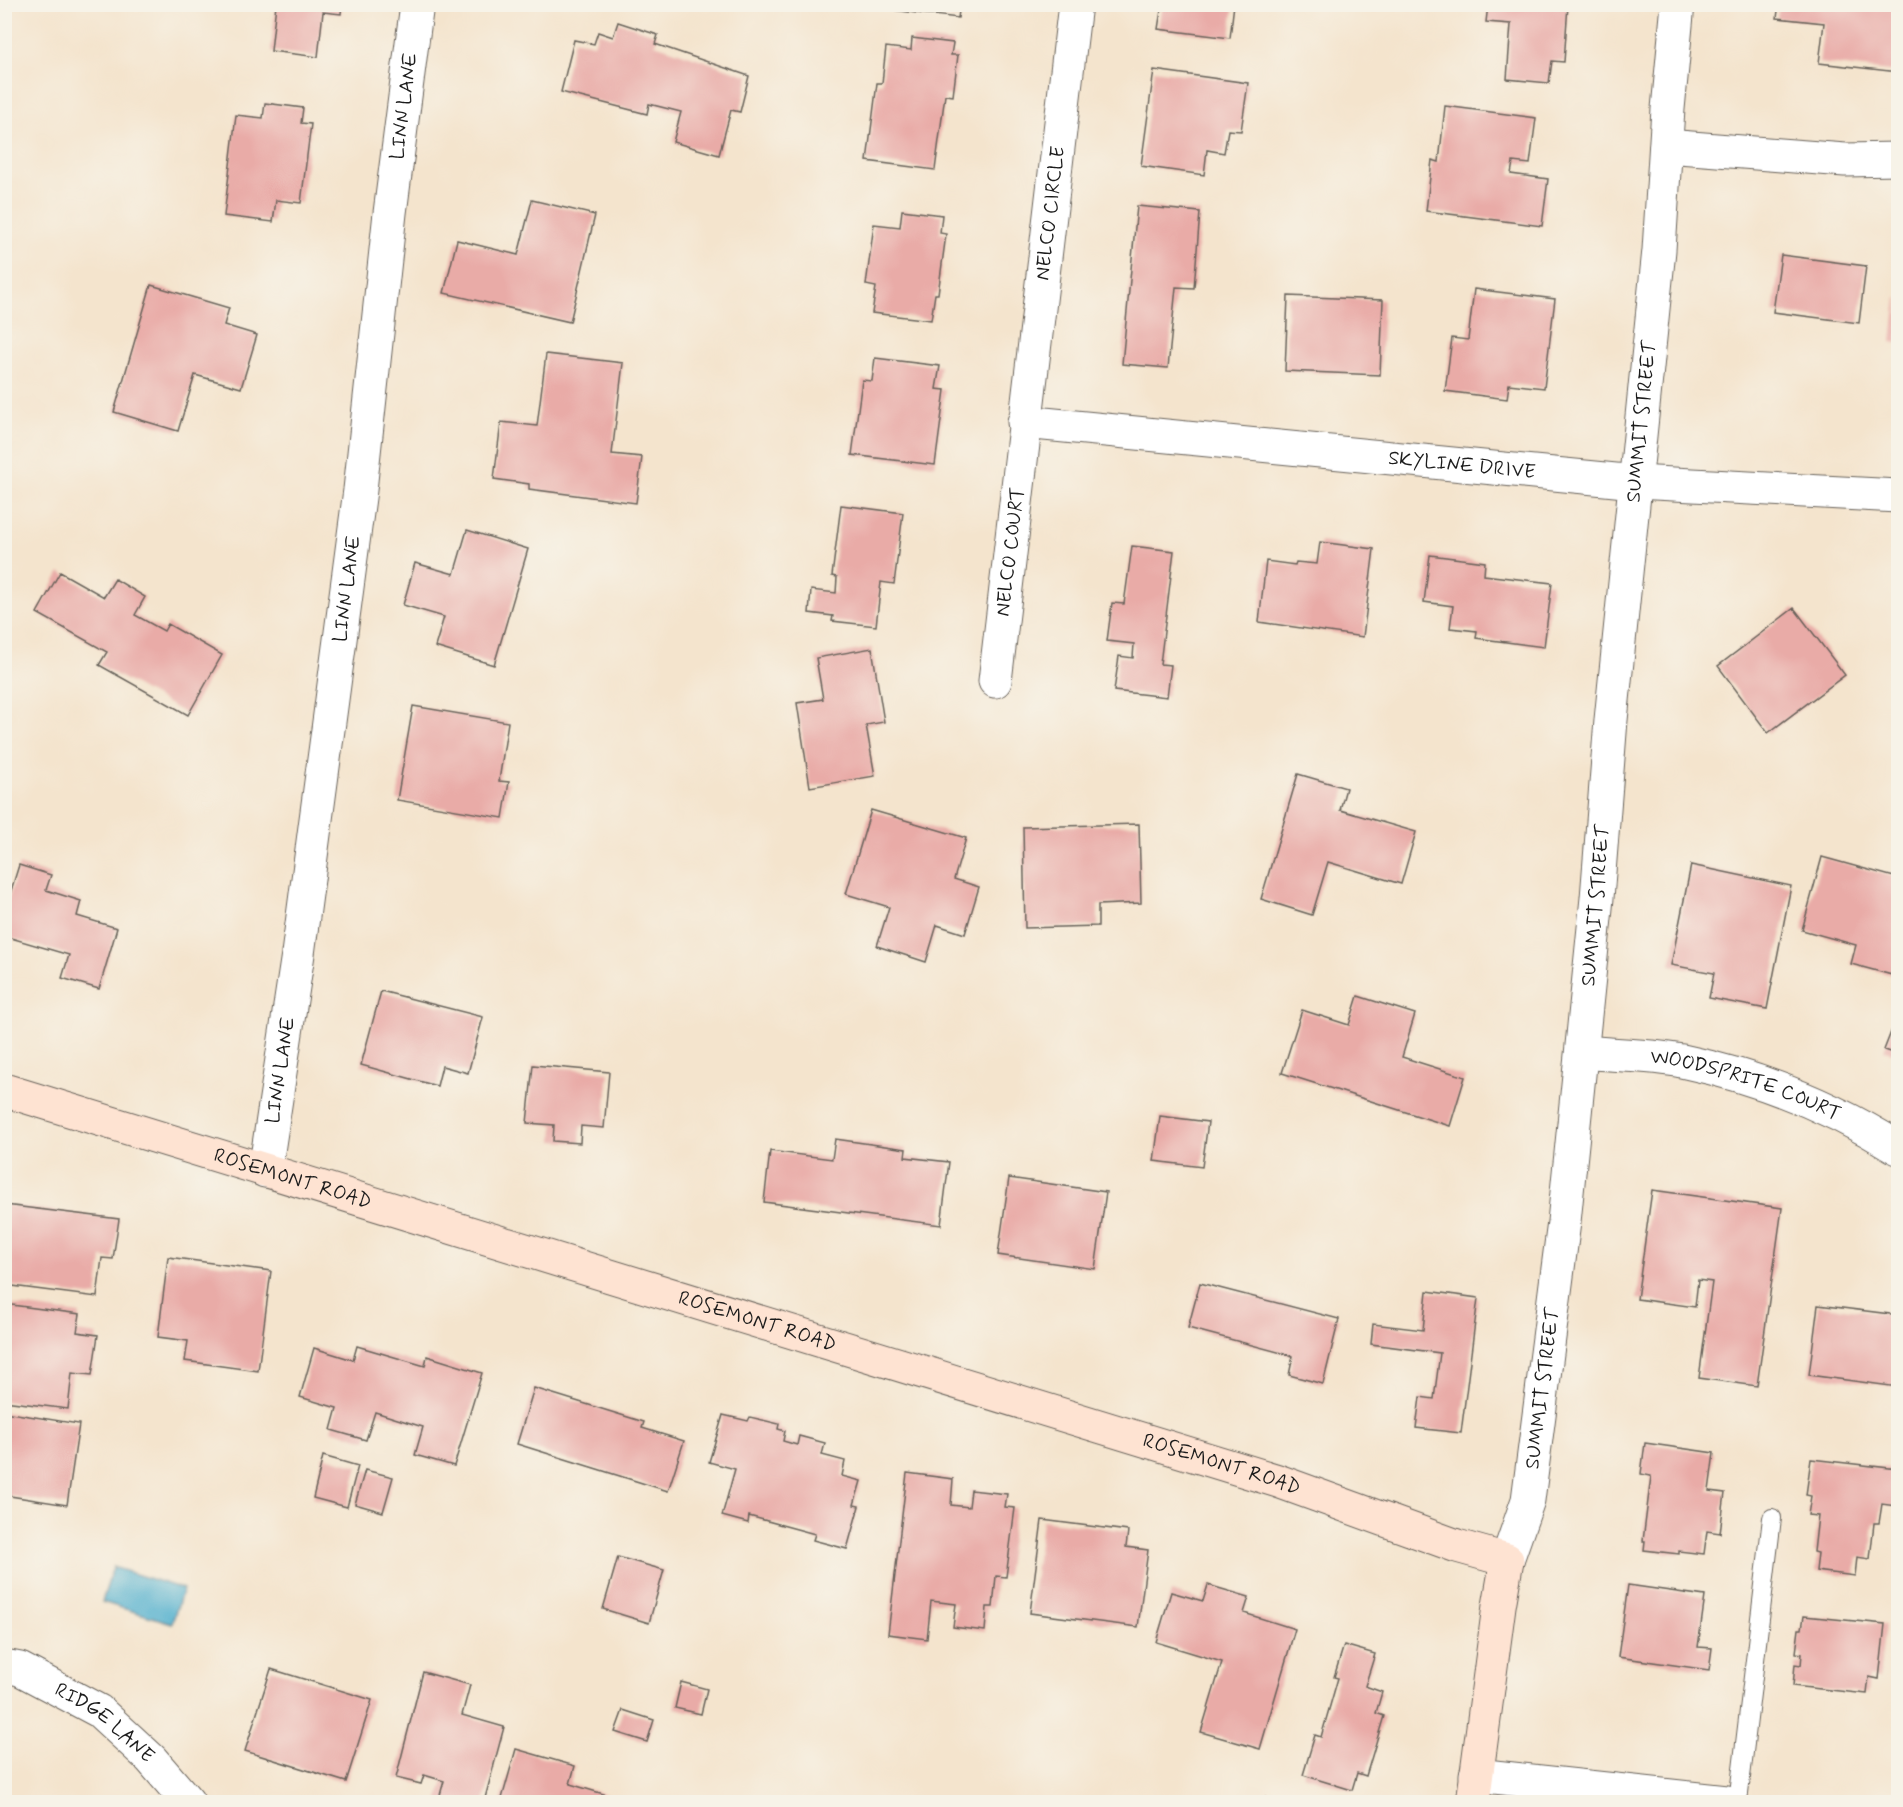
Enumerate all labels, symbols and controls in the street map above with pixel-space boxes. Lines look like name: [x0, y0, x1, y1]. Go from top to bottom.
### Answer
street label: LINN LANE: [384, 51, 424, 161]
street label: NELCO CIRCLE: [1029, 145, 1072, 282]
street label: SUMMIT STREET: [1620, 338, 1663, 504]
street label: SKYLINE DRIVE: [1387, 444, 1537, 486]
street label: NELCO COURT: [989, 486, 1031, 618]
street label: LINN LANE: [326, 534, 367, 644]
street label: SUMMIT STREET: [1575, 822, 1616, 988]
street label: LINN LANE: [259, 1015, 302, 1125]
street label: WOODSPRITE COURT: [1649, 1043, 1845, 1127]
street label: ROSEMONT ROAD: [210, 1142, 375, 1216]
street label: ROSEMONT ROAD: [675, 1284, 840, 1358]
street label: SUMMIT STREET: [1519, 1305, 1566, 1471]
street label: ROSEMONT ROAD: [1140, 1427, 1304, 1502]
street label: RIDGE LANE: [50, 1676, 160, 1769]

